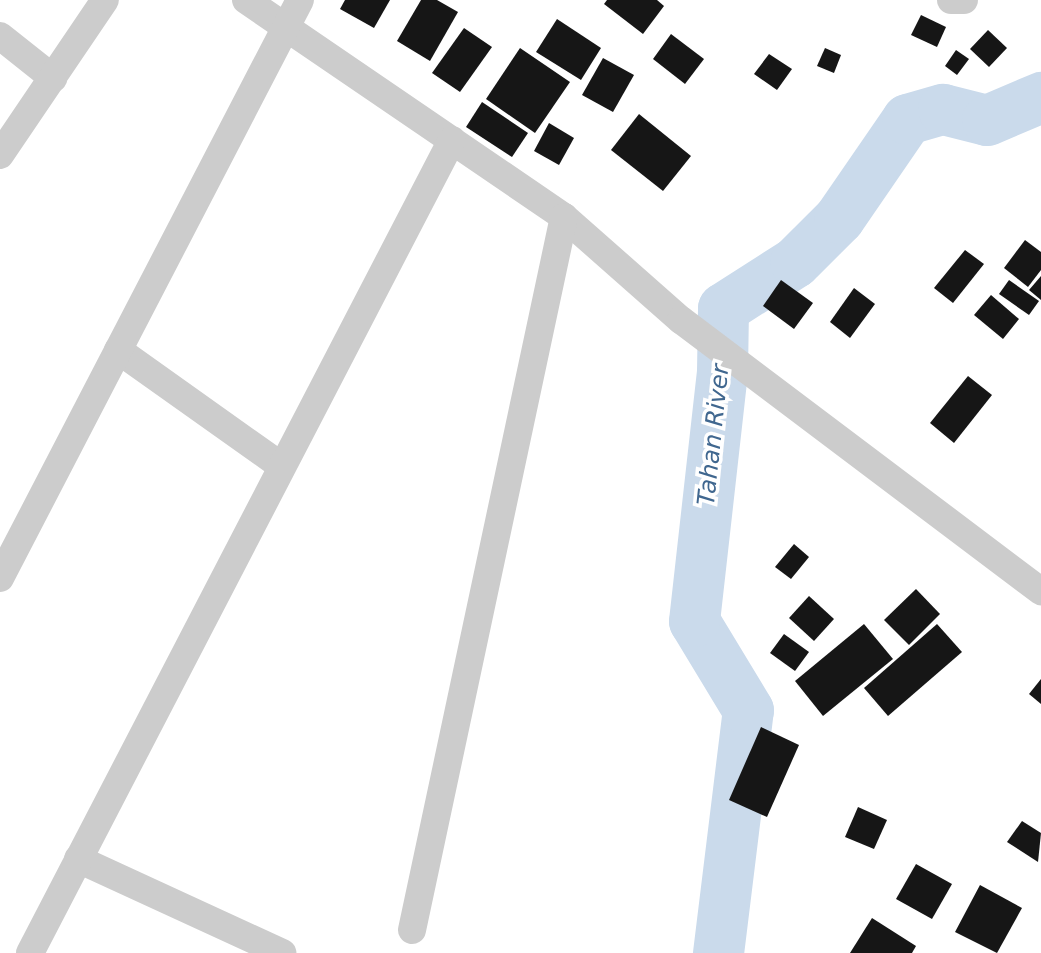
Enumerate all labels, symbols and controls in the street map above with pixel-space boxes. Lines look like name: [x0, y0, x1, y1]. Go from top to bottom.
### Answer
water label: Tahan River: [692, 363, 736, 507]

